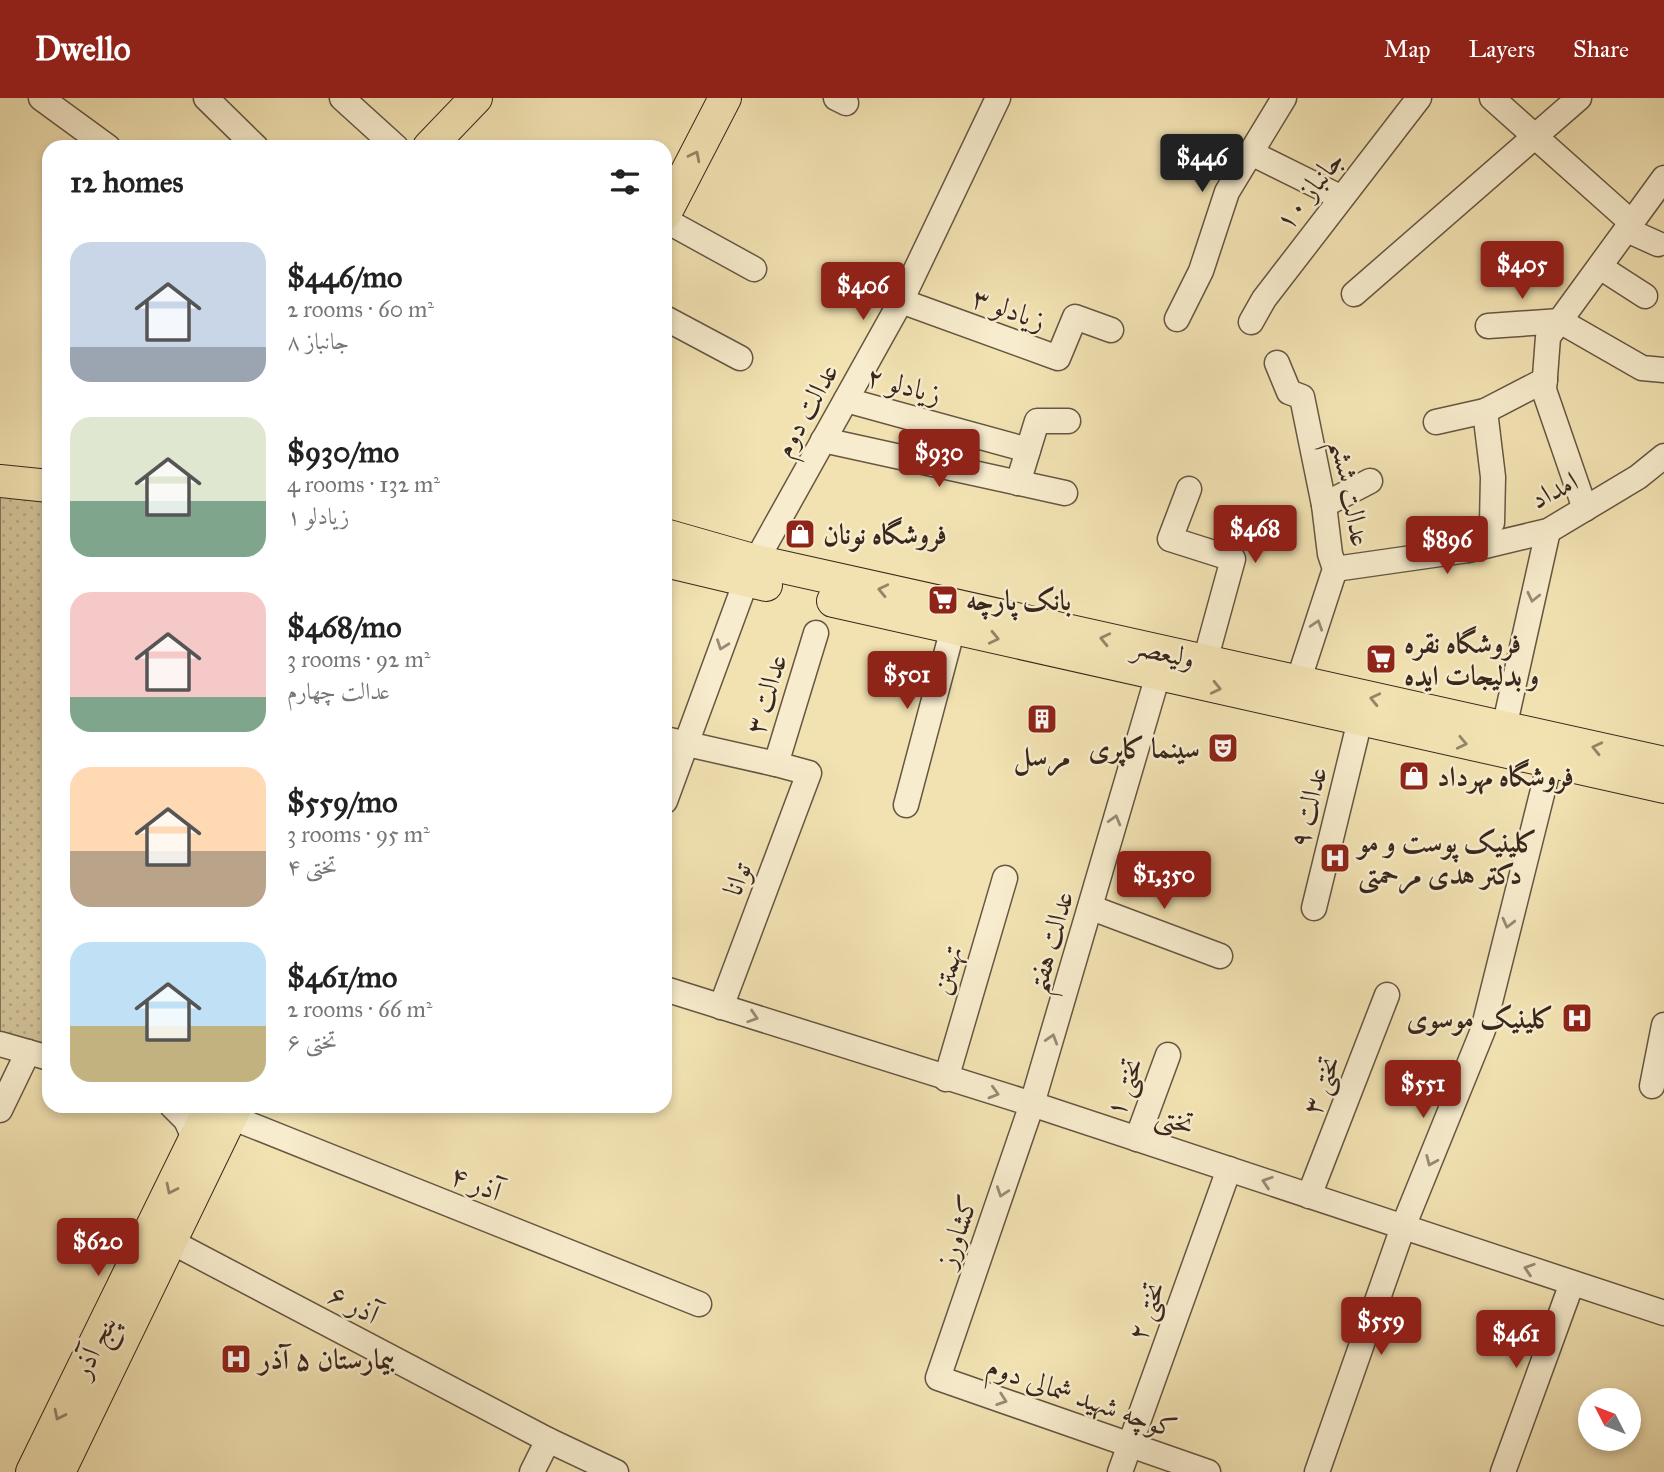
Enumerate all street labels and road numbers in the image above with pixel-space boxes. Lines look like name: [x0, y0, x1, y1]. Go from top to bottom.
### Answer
street label: ۱۰ جانباز: [1267, 143, 1351, 237]
street label: زیادلو ۳: [967, 280, 1051, 338]
street label: عدالت دوم: [766, 357, 852, 467]
street label: زیادلو ۲: [863, 358, 945, 412]
street label: عدالت ششم: [1314, 437, 1379, 551]
street label: امداد: [1524, 463, 1584, 517]
street label: ولیعصر: [1126, 627, 1199, 677]
street label: عدالت ۳: [737, 650, 795, 738]
street label: عدالت ۹: [1281, 763, 1335, 851]
street label: توانا: [715, 857, 759, 901]
street label: عدالت هفتم: [1019, 887, 1091, 1000]
street label: تهمتن: [923, 942, 972, 999]
street label: تختی ۳: [1294, 1050, 1351, 1121]
street label: ۱ تختی: [1097, 1052, 1154, 1123]
street label: تختی: [1150, 1097, 1199, 1145]
street label: آذر ۴: [445, 1157, 509, 1210]
street label: کشاورز: [927, 1190, 986, 1275]
street label: آذر ۶: [323, 1276, 388, 1333]
street label: تختی ۲: [1119, 1276, 1176, 1347]
street label: پنج آذر: [62, 1308, 131, 1389]
street label: کوچه شهید شمالی دوم: [980, 1348, 1182, 1453]

